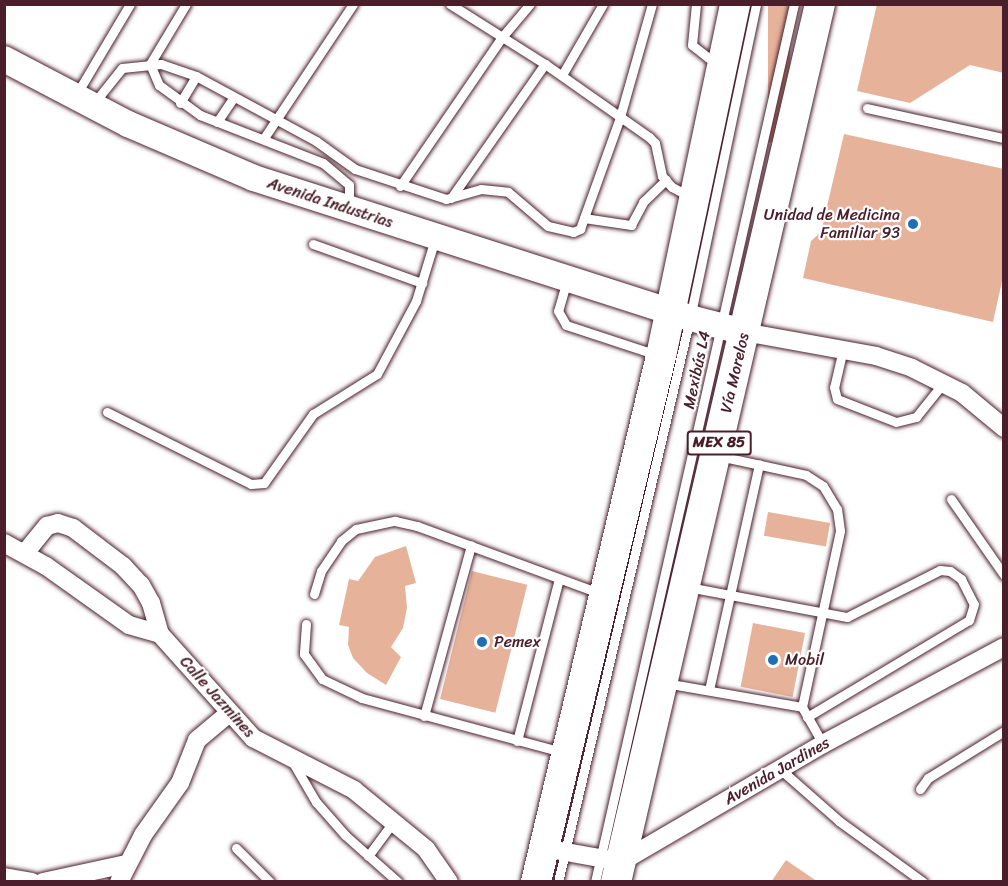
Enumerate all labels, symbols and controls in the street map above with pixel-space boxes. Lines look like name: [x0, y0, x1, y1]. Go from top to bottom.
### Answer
street label: Avenida Industrias: [265, 174, 395, 232]
place label: Unidad de Medicina Familiar 93: [763, 205, 900, 243]
marker: Unidad de Medicina Familiar 93: [904, 215, 922, 233]
street label: Mexibús L4: [679, 329, 715, 411]
street label: Vía Morelos: [717, 331, 753, 415]
road number: MEX 85: [686, 431, 752, 455]
place label: Pemex: [494, 632, 541, 652]
marker: Pemex: [475, 635, 489, 649]
place label: Mobil: [785, 650, 824, 670]
street label: Calle Jazmines: [175, 652, 259, 742]
marker: Mobil: [766, 653, 780, 667]
street label: Avenida Jardines: [721, 733, 833, 809]

